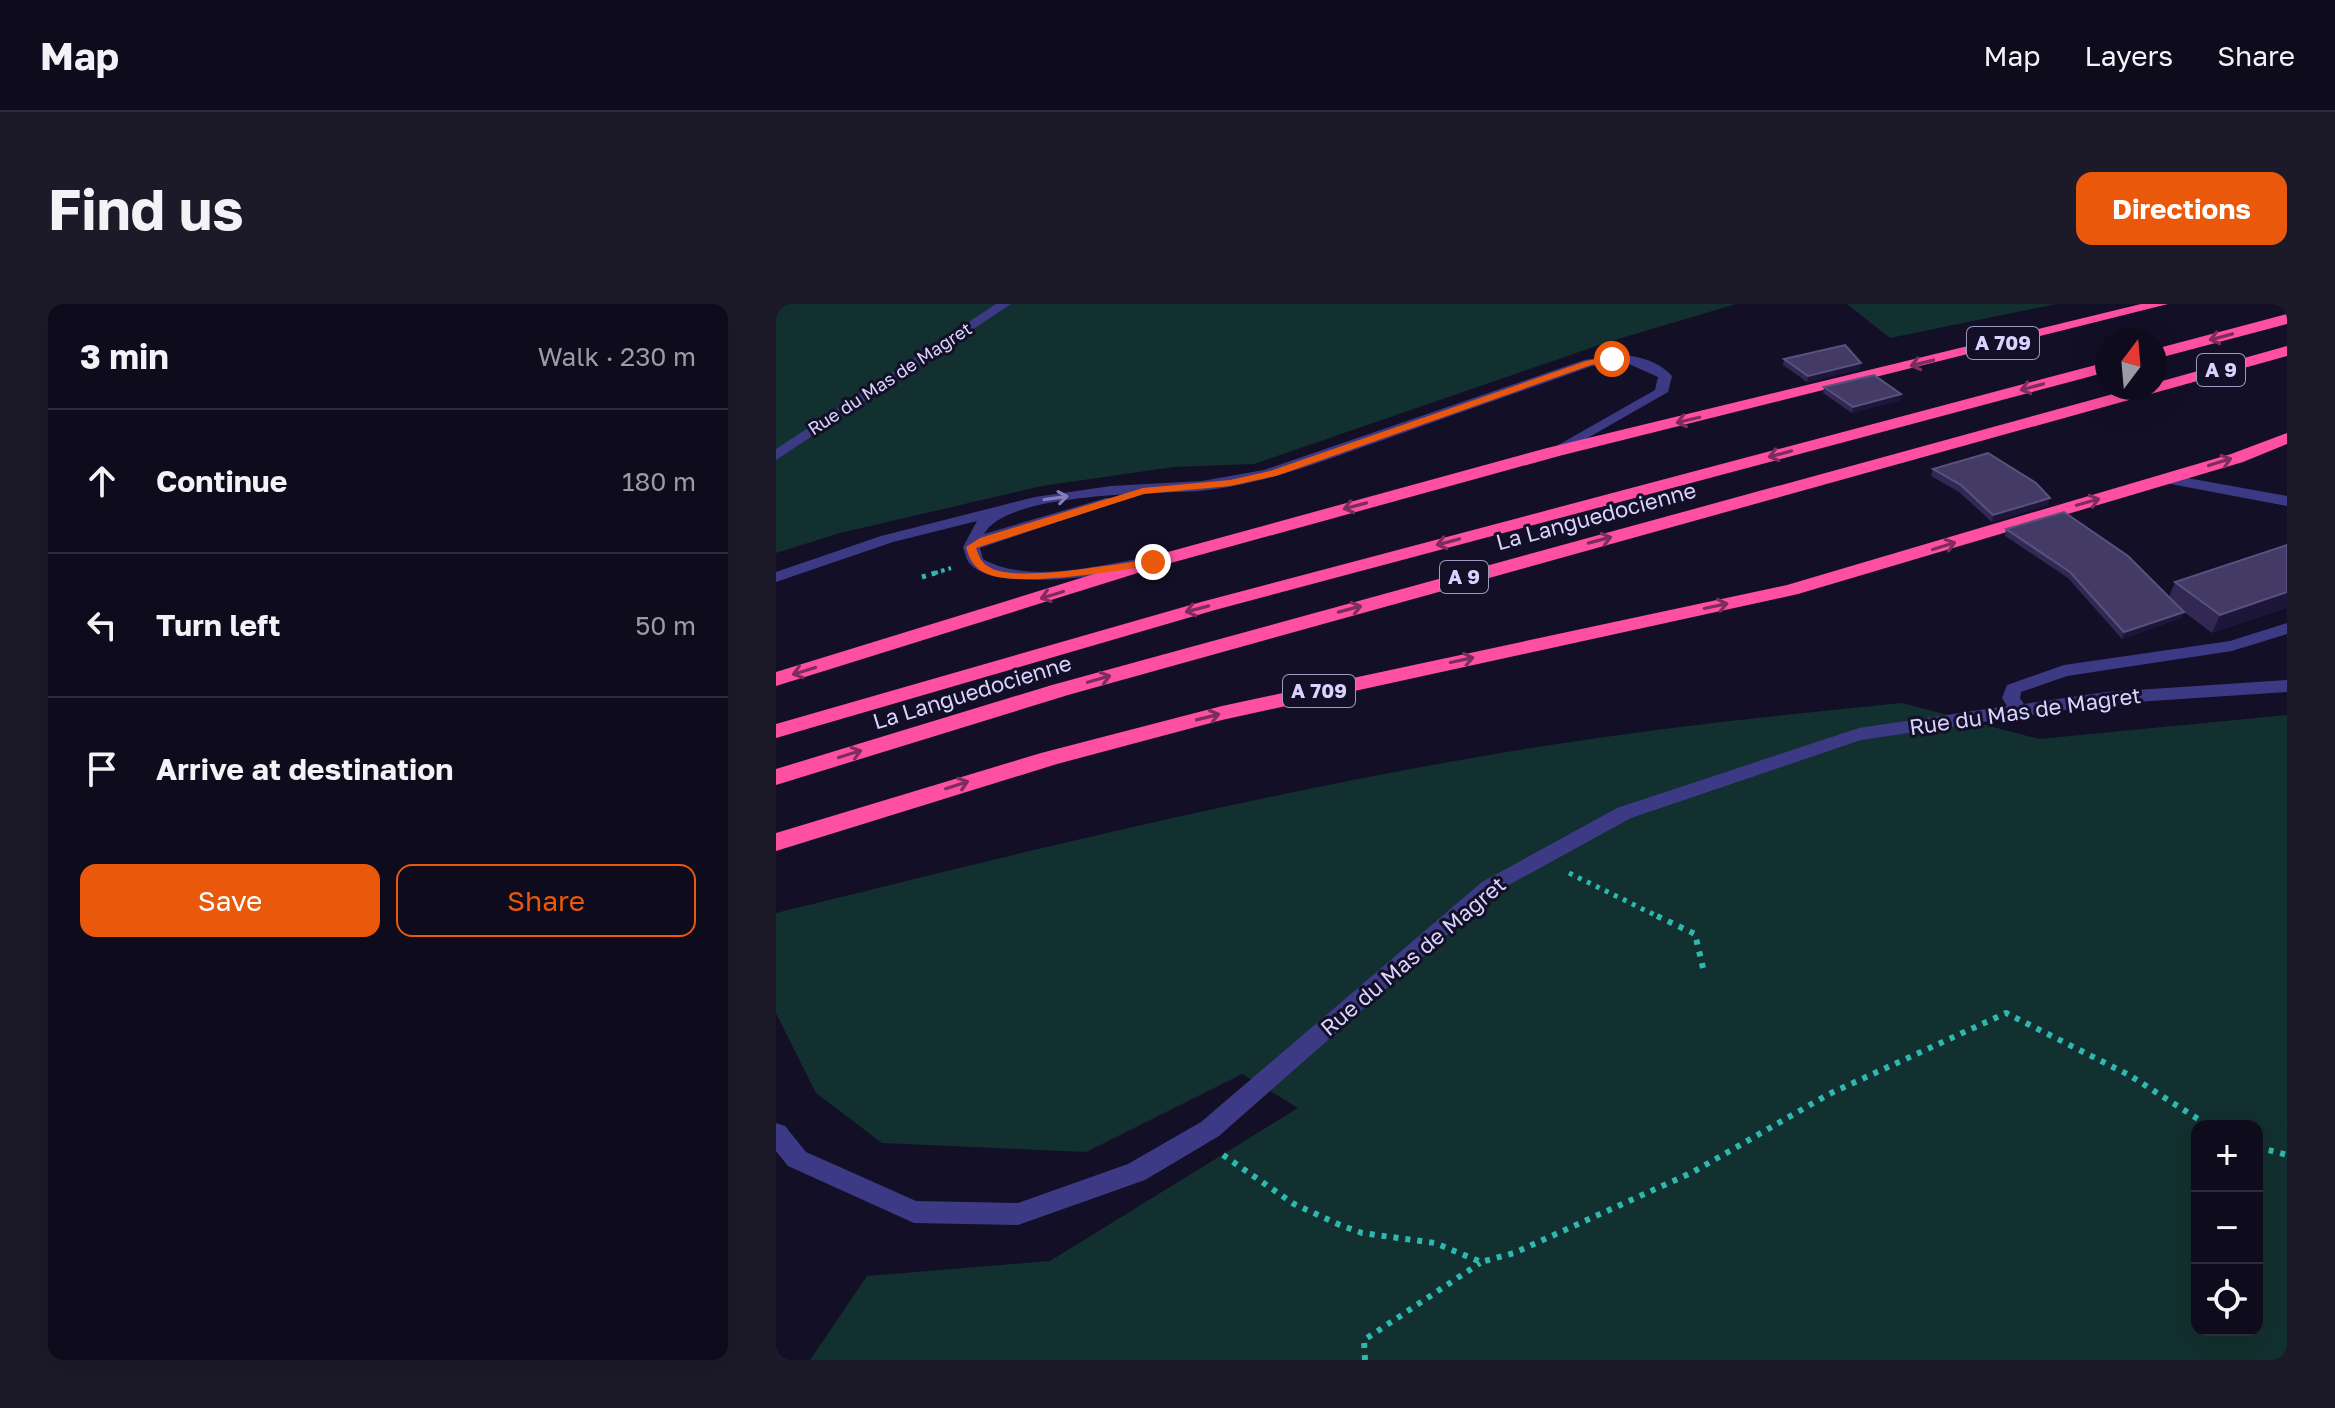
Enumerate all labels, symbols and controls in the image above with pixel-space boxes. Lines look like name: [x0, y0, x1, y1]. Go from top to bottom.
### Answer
text: Map: [40, 33, 119, 78]
text: Map: [1983, 39, 2041, 72]
text: Layers: [2085, 39, 2173, 72]
text: Share: [2217, 39, 2295, 72]
button: Directions: [2076, 172, 2287, 245]
text: Find us: [48, 175, 244, 242]
street label: Rue du Mas de Magret: [803, 317, 976, 439]
road number: A 709: [1967, 327, 2039, 359]
north arrow: [2095, 328, 2167, 400]
one-way arrow: [2209, 330, 2234, 345]
text: 3 min: [80, 336, 169, 376]
text: Walk · 230 m: [538, 341, 696, 372]
route start: [1594, 341, 1630, 377]
road number: A 9: [2197, 354, 2245, 386]
one-way arrow: [1909, 356, 1935, 371]
one-way arrow: [2019, 380, 2045, 395]
one-way arrow: [1676, 413, 1702, 428]
one-way arrow: [1768, 447, 1794, 462]
one-way arrow: [2207, 454, 2232, 468]
icon: ahead: [80, 459, 124, 503]
text: Continue: [156, 463, 287, 499]
text: 180 m: [622, 466, 696, 497]
street label: La Languedocienne: [1493, 476, 1699, 555]
one-way arrow: [1043, 490, 1068, 505]
one-way arrow: [2075, 494, 2101, 509]
one-way arrow: [1343, 500, 1369, 515]
one-way arrow: [1587, 531, 1613, 546]
one-way arrow: [1435, 535, 1461, 550]
one-way arrow: [1931, 538, 1956, 552]
route end: [1135, 544, 1171, 580]
road number: A 9: [1440, 561, 1488, 593]
one-way arrow: [1040, 588, 1066, 603]
one-way arrow: [1703, 598, 1728, 613]
one-way arrow: [1336, 600, 1362, 615]
icon: left: [80, 603, 124, 647]
one-way arrow: [1184, 603, 1210, 618]
text: Turn left: [156, 607, 281, 643]
text: 50 m: [635, 610, 696, 641]
street label: La Languedocienne: [869, 648, 1074, 735]
one-way arrow: [1448, 652, 1474, 667]
one-way arrow: [791, 664, 817, 679]
one-way arrow: [1086, 670, 1112, 685]
road number: A 709: [1283, 675, 1355, 707]
street label: Rue du Mas de Magret: [1907, 681, 2142, 740]
one-way arrow: [1195, 709, 1220, 724]
one-way arrow: [837, 746, 863, 761]
icon: arrive: [80, 747, 124, 791]
text: Arrive at destination: [156, 751, 453, 787]
one-way arrow: [945, 777, 970, 792]
button: Save: [80, 864, 380, 937]
button: Share: [396, 864, 696, 937]
street label: Rue du Mas de Magret: [1315, 870, 1511, 1041]
map controls: [2191, 1120, 2263, 1336]
button: +: [2191, 1120, 2263, 1192]
button: −: [2191, 1192, 2263, 1264]
button: locate: [2191, 1264, 2263, 1336]

